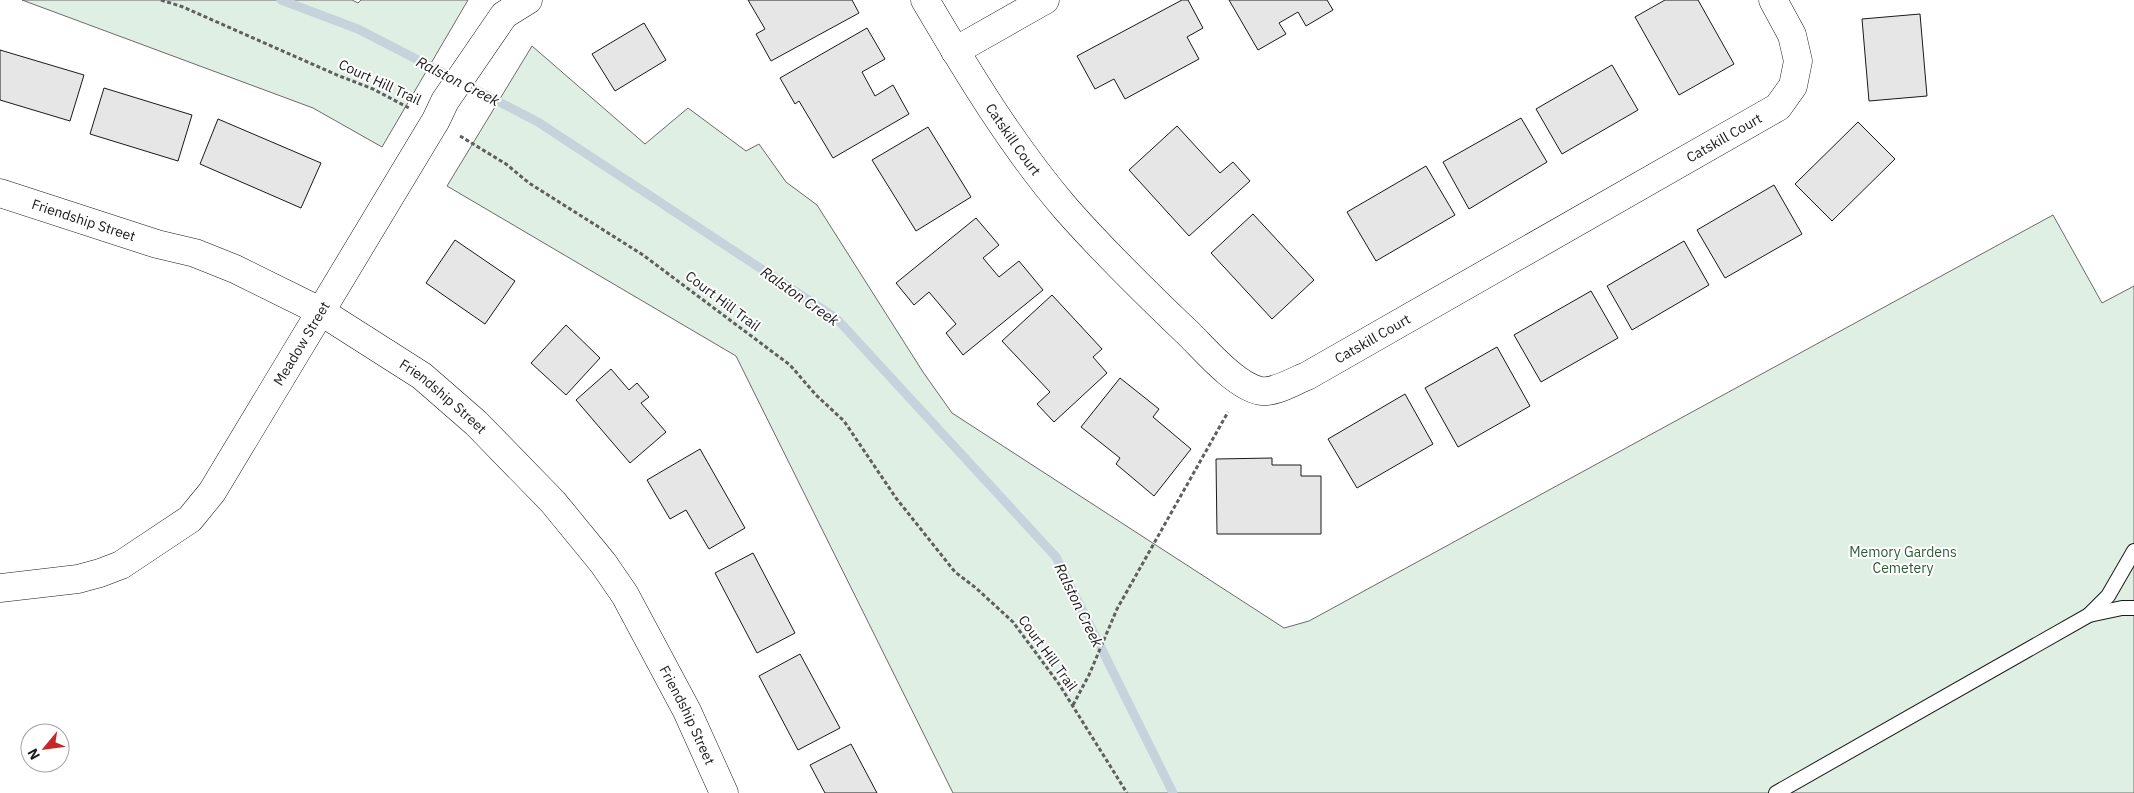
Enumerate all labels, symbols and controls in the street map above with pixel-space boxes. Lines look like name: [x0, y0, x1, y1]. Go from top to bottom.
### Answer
water label: Ralston Creek: [413, 52, 503, 110]
street label: Court Hill Trail: [336, 55, 424, 109]
street label: Catskill Court: [982, 100, 1045, 179]
street label: Catskill Court: [1683, 109, 1765, 167]
street label: Friendship Street: [30, 195, 138, 245]
water label: Ralston Creek: [757, 262, 843, 330]
street label: Court Hill Trail: [682, 267, 764, 335]
street label: Meadow Street: [269, 298, 334, 389]
street label: Catskill Court: [1331, 310, 1413, 367]
street label: Friendship Street: [396, 355, 491, 438]
park label: Memory Gardens Cemetery: [1849, 543, 1957, 577]
water label: Ralston Creek: [1051, 560, 1108, 650]
street label: Court Hill Trail: [1014, 612, 1082, 695]
street label: Friendship Street: [655, 663, 719, 768]
north arrow: [20, 723, 70, 773]
text: N: [23, 746, 44, 763]

